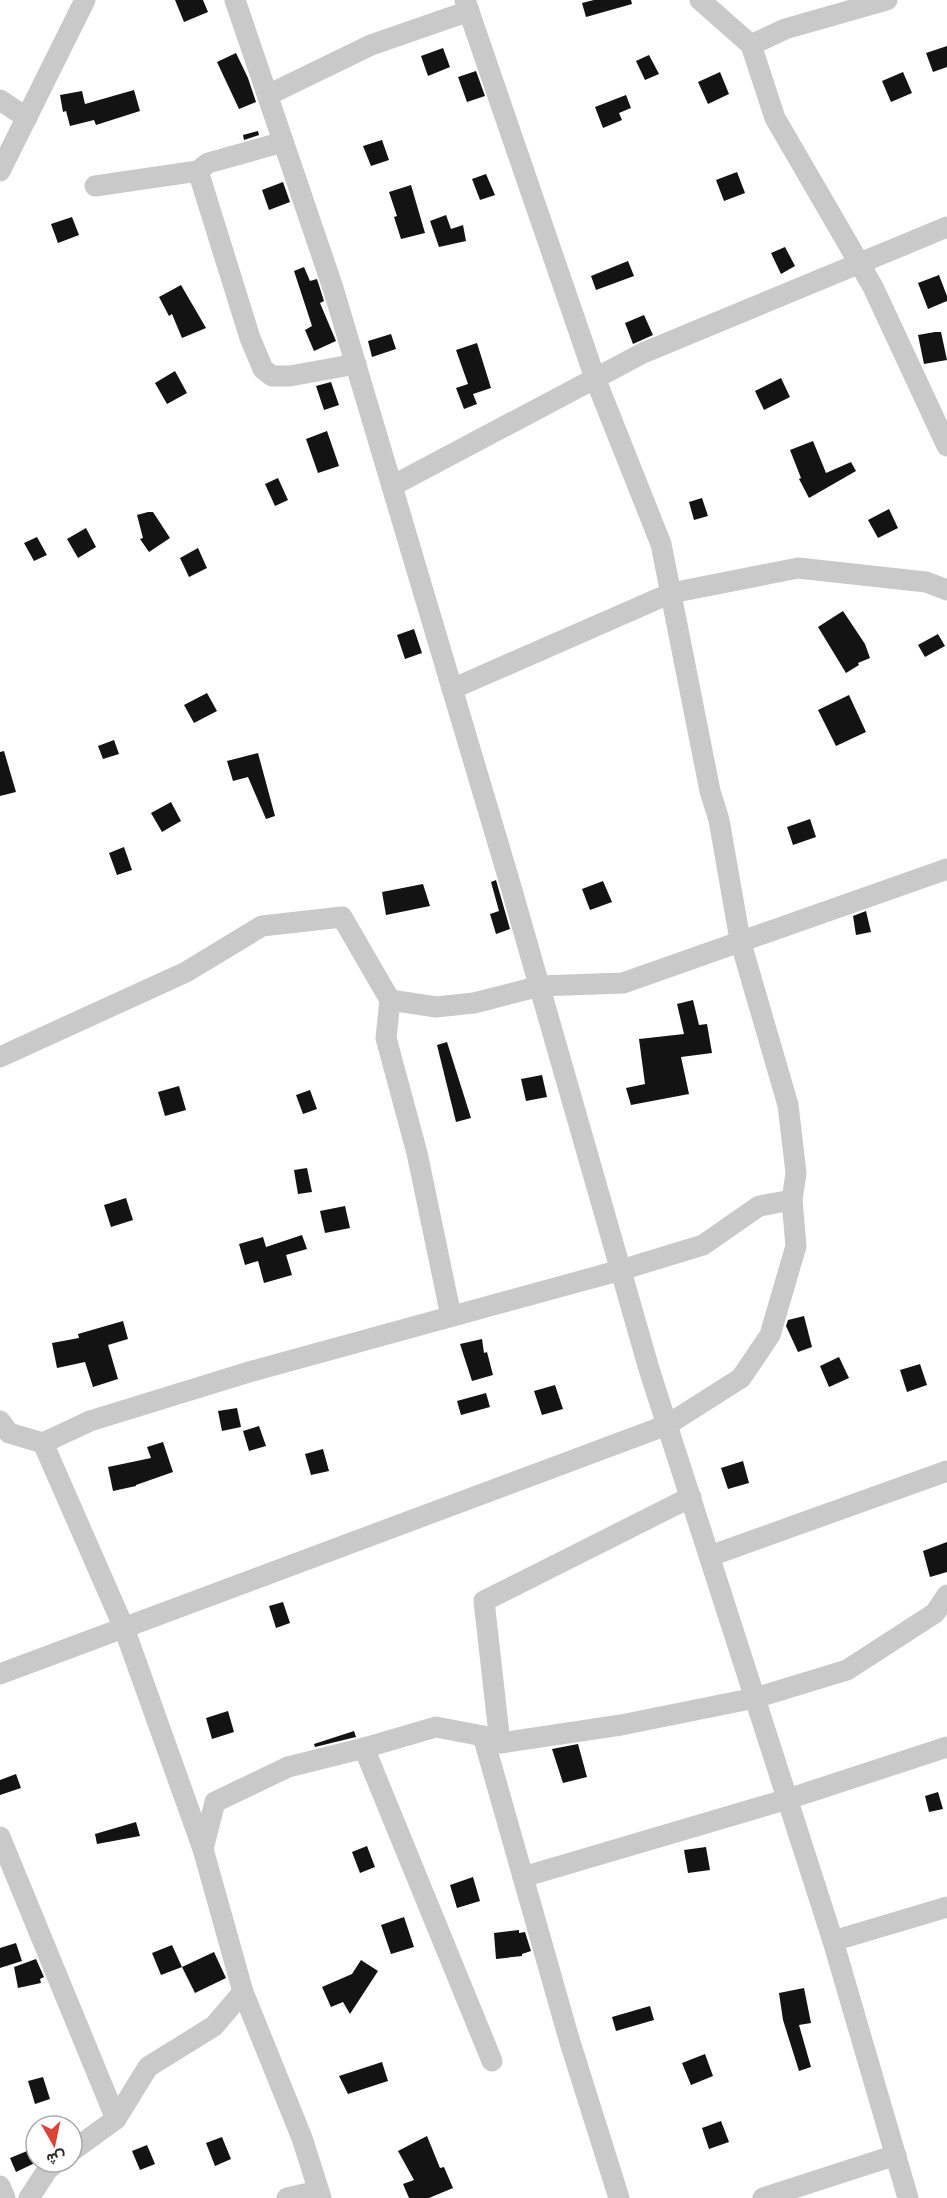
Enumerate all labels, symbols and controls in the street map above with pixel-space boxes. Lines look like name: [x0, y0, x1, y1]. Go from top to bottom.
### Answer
north arrow: [24, 2114, 84, 2174]
text: ش: [45, 2147, 67, 2168]

